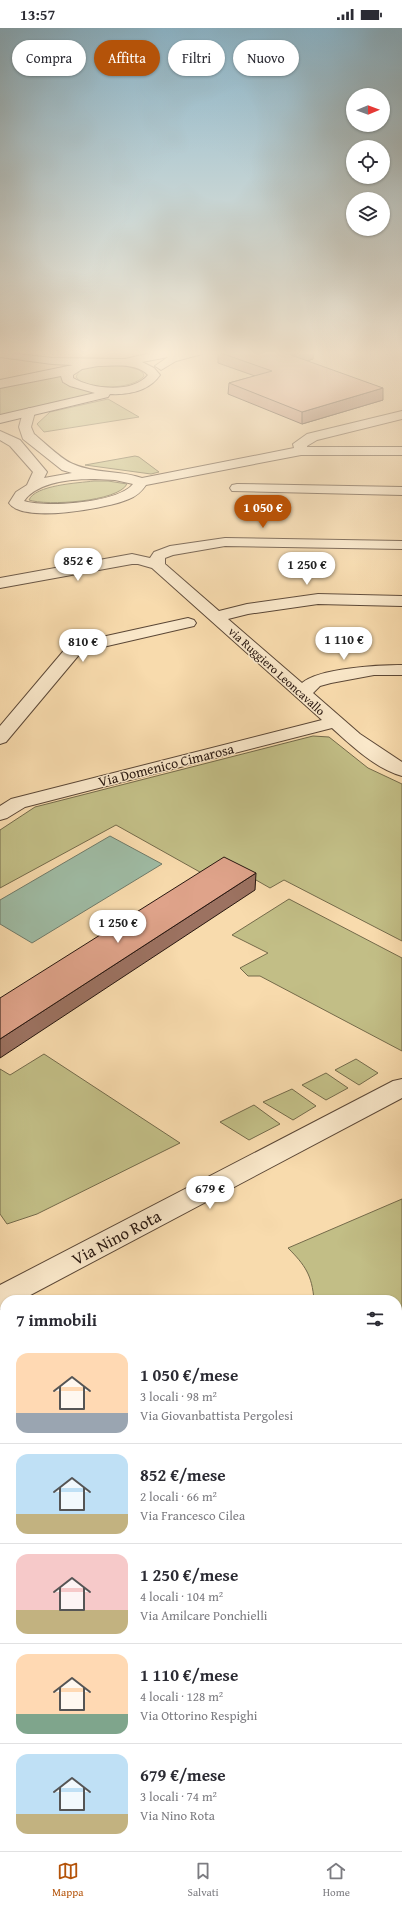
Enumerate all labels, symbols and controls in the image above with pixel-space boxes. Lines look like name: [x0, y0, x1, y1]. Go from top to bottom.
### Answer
text: 13:57: [20, 4, 55, 25]
chip: Compra: [12, 40, 86, 76]
chip: Affitta: [94, 40, 160, 76]
chip: Filtri: [168, 40, 225, 76]
chip: Nuovo: [233, 40, 299, 76]
north arrow: [346, 88, 390, 132]
map controls: [346, 88, 390, 236]
button: locate: [346, 140, 390, 184]
button: layers: [346, 192, 390, 236]
pin: 1 050 €: [226, 495, 300, 529]
text: 1 050 €: [243, 498, 283, 517]
pin: 852 €: [50, 548, 106, 582]
text: 852 €: [63, 551, 93, 570]
pin: 1 250 €: [270, 552, 344, 586]
text: 1 250 €: [287, 555, 327, 574]
street label: via Ruggiero Leoncavallo: [225, 623, 329, 719]
pin: 1 110 €: [307, 627, 381, 661]
pin: 810 €: [55, 629, 111, 663]
text: 1 110 €: [324, 630, 364, 649]
text: 810 €: [68, 632, 98, 651]
street label: Via Domenico Cimarosa: [96, 738, 236, 792]
pin: 1 250 €: [81, 910, 155, 944]
text: 1 250 €: [98, 913, 138, 932]
pin: 679 €: [182, 1176, 238, 1210]
text: 679 €: [195, 1179, 225, 1198]
street label: Via Nino Rota: [67, 1203, 165, 1271]
text: 7 immobili: [16, 1307, 97, 1332]
icon: filters: [364, 1308, 386, 1330]
text: 1 050 €/mese: [140, 1362, 238, 1387]
icon: home: [48, 1369, 96, 1417]
text: 3 locali · 98 m²: [140, 1387, 217, 1406]
text: Via Giovanbattista Pergolesi: [140, 1406, 293, 1425]
text: 852 €/mese: [140, 1462, 226, 1487]
icon: home: [48, 1470, 96, 1518]
text: 2 locali · 66 m²: [140, 1487, 217, 1506]
text: Via Francesco Cilea: [140, 1506, 245, 1525]
text: 1 250 €/mese: [140, 1562, 238, 1587]
icon: home: [48, 1570, 96, 1618]
text: 4 locali · 104 m²: [140, 1587, 223, 1606]
text: Via Amilcare Ponchielli: [140, 1606, 268, 1625]
text: 1 110 €/mese: [140, 1662, 238, 1687]
icon: home: [48, 1670, 96, 1718]
text: 4 locali · 128 m²: [140, 1687, 223, 1706]
text: Via Ottorino Respighi: [140, 1706, 258, 1725]
text: 679 €/mese: [140, 1762, 226, 1787]
icon: home: [48, 1770, 96, 1818]
text: 3 locali · 74 m²: [140, 1787, 217, 1806]
text: Via Nino Rota: [140, 1806, 215, 1825]
tab: Mappa: [52, 1860, 83, 1900]
tab: Salvati: [188, 1860, 219, 1900]
tab: Home: [323, 1860, 350, 1900]

